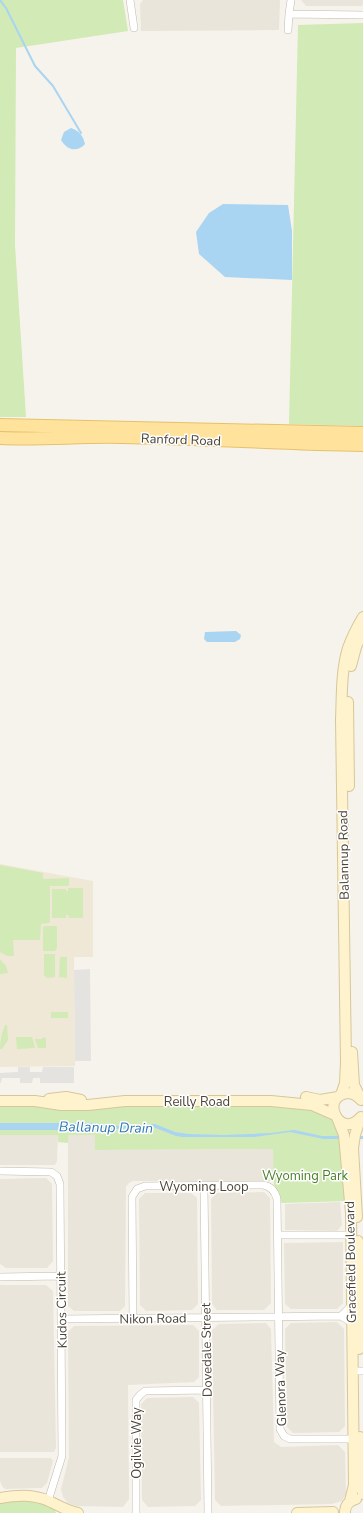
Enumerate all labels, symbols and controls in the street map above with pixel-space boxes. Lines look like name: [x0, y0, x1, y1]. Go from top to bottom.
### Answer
street label: Ranford Road: [141, 430, 221, 450]
street label: Balannup Road: [334, 810, 354, 900]
street label: Reilly Road: [164, 1093, 230, 1111]
water label: Ballanup Drain: [59, 1117, 153, 1138]
park label: Wyoming Park: [262, 1167, 349, 1185]
street label: Wyoming Loop: [159, 1178, 249, 1196]
street label: Gracefield Boulevard: [341, 1201, 361, 1323]
street label: Kudos Circuit: [52, 1271, 72, 1349]
street label: Dovedale Street: [197, 1302, 217, 1397]
street label: Nikon Road: [119, 1309, 187, 1329]
street label: Glenora Way: [271, 1349, 291, 1427]
street label: Ogilvie Way: [128, 1407, 146, 1479]

